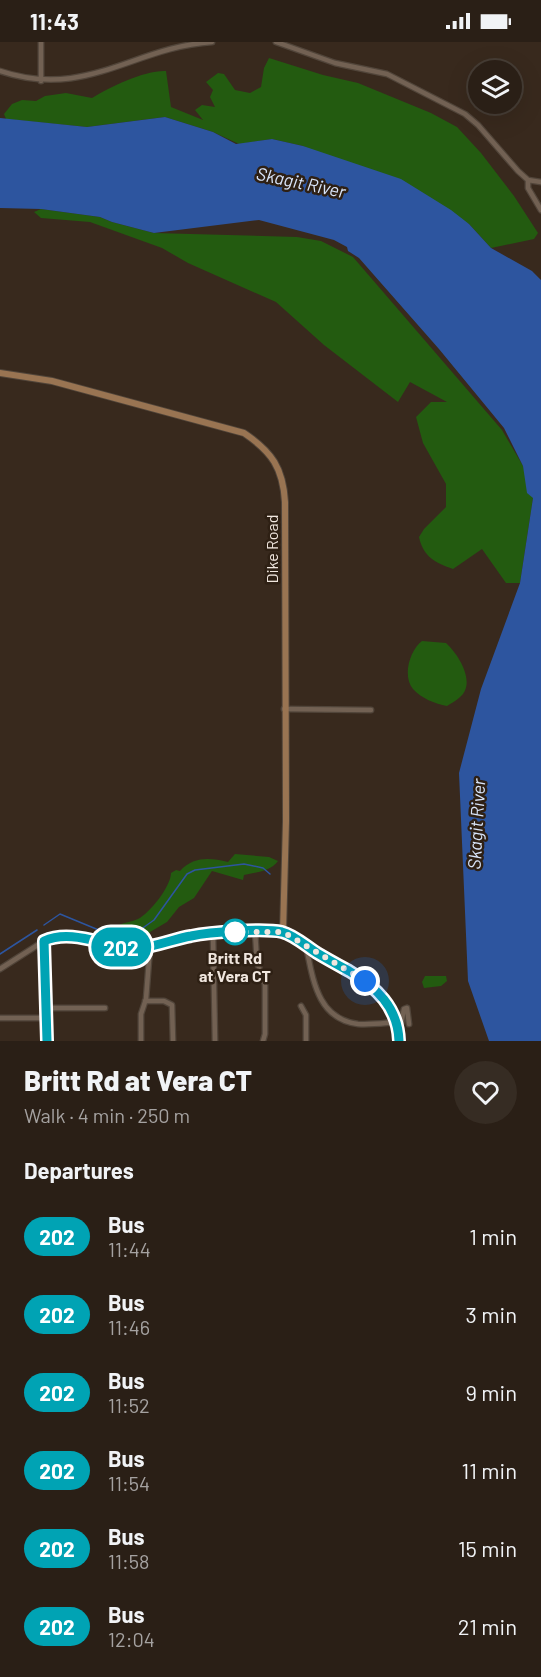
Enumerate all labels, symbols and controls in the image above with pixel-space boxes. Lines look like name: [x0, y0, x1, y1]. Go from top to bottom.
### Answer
text: 11:43: [30, 8, 79, 34]
map controls: [468, 60, 522, 114]
button: layers: [468, 60, 522, 114]
water label: Skagit River: [254, 162, 348, 202]
street label: Dike Road: [262, 515, 281, 583]
water label: Skagit River: [463, 778, 489, 870]
marker: Britt Rd at Vera CT: [222, 919, 248, 945]
line badge: 202: [86, 928, 156, 966]
text: 202: [103, 935, 139, 960]
place label: Britt Rd at Vera CT: [199, 948, 271, 985]
your location: [350, 966, 380, 996]
button: heart: [454, 1061, 517, 1124]
text: Britt Rd at Vera CT: [24, 1063, 252, 1097]
text: Walk · 4 min · 250 m: [24, 1103, 190, 1127]
text: Departures: [24, 1157, 134, 1183]
text: Bus: [108, 1211, 145, 1237]
text: 1 min: [469, 1223, 517, 1249]
text: 202: [39, 1224, 75, 1249]
text: 11:44: [108, 1237, 151, 1261]
text: Bus: [108, 1289, 145, 1315]
text: 3 min: [466, 1301, 517, 1327]
text: 202: [39, 1302, 75, 1327]
text: 11:46: [108, 1315, 150, 1339]
text: Bus: [108, 1367, 145, 1393]
text: 9 min: [465, 1379, 517, 1405]
text: 202: [39, 1380, 75, 1405]
text: 11:52: [108, 1393, 150, 1417]
text: Bus: [108, 1445, 145, 1471]
text: 11 min: [461, 1457, 517, 1483]
text: 202: [39, 1458, 75, 1483]
text: 11:54: [108, 1471, 150, 1495]
text: Bus: [108, 1523, 145, 1549]
text: 15 min: [458, 1535, 517, 1561]
text: 202: [39, 1536, 75, 1561]
text: 11:58: [108, 1549, 150, 1573]
text: Bus: [108, 1601, 145, 1627]
text: 21 min: [458, 1613, 517, 1639]
text: 202: [39, 1614, 75, 1639]
text: 12:04: [108, 1627, 155, 1651]

